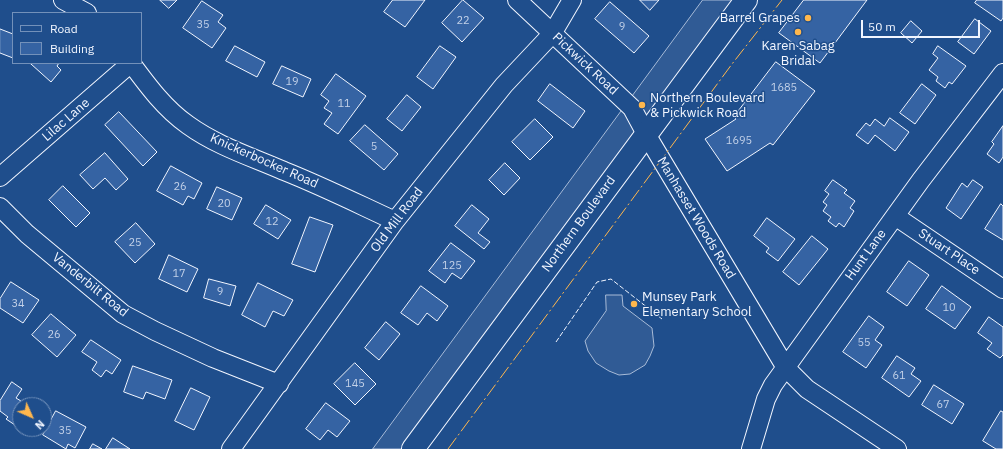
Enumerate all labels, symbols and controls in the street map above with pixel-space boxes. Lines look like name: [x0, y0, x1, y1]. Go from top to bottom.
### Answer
place label: Barrel Grapes: [720, 10, 800, 26]
legend: [12, 12, 142, 64]
scale bar: [863, 12, 982, 38]
marker: Barrel Grapes: [803, 13, 813, 23]
house number: 22: [456, 14, 470, 28]
house number: 35: [196, 18, 210, 32]
text: 50 m: [868, 19, 896, 34]
house number: 9: [619, 20, 625, 34]
text: Road: [50, 21, 78, 36]
marker: Karen Sabag Bridal: [793, 27, 803, 37]
street label: Pickwick Road: [549, 30, 621, 98]
place label: Karen Sabag Bridal: [761, 38, 835, 69]
text: Building: [50, 41, 94, 56]
house number: 19: [285, 75, 299, 89]
house number: 1685: [771, 81, 797, 95]
place label: Northern Boulevard & Pickwick Road: [650, 90, 765, 121]
street label: Lilac Lane: [39, 95, 93, 145]
house number: 11: [337, 97, 351, 111]
marker: Northern Boulevard & Pickwick Road: [637, 100, 647, 110]
street label: Knickerbocker Road: [208, 130, 320, 192]
house number: 1695: [726, 134, 752, 148]
house number: 5: [371, 140, 377, 154]
street label: Manhasset Woods Road: [653, 154, 739, 282]
street label: Northern Boulevard: [539, 173, 619, 275]
house number: 26: [173, 180, 187, 194]
street label: Old Mill Road: [368, 185, 426, 255]
house number: 20: [217, 197, 231, 211]
house number: 12: [265, 215, 279, 229]
street label: Hunt Lane: [842, 226, 890, 284]
street label: Stuart Place: [915, 226, 983, 278]
house number: 25: [128, 236, 142, 250]
street label: Vanderbilt Road: [49, 250, 131, 320]
house number: 125: [442, 259, 462, 273]
house number: 17: [172, 267, 186, 281]
house number: 9: [217, 285, 223, 299]
place label: Munsey Park Elementary School: [642, 289, 752, 320]
house number: 34: [11, 297, 25, 311]
marker: Munsey Park Elementary School: [629, 299, 639, 309]
house number: 10: [942, 301, 956, 315]
house number: 26: [47, 328, 61, 342]
house number: 55: [857, 336, 871, 350]
house number: 61: [892, 369, 906, 383]
house number: 145: [345, 377, 365, 391]
north arrow: [12, 397, 52, 437]
house number: 67: [936, 398, 950, 412]
text: N: [32, 417, 48, 433]
house number: 35: [58, 424, 72, 438]

